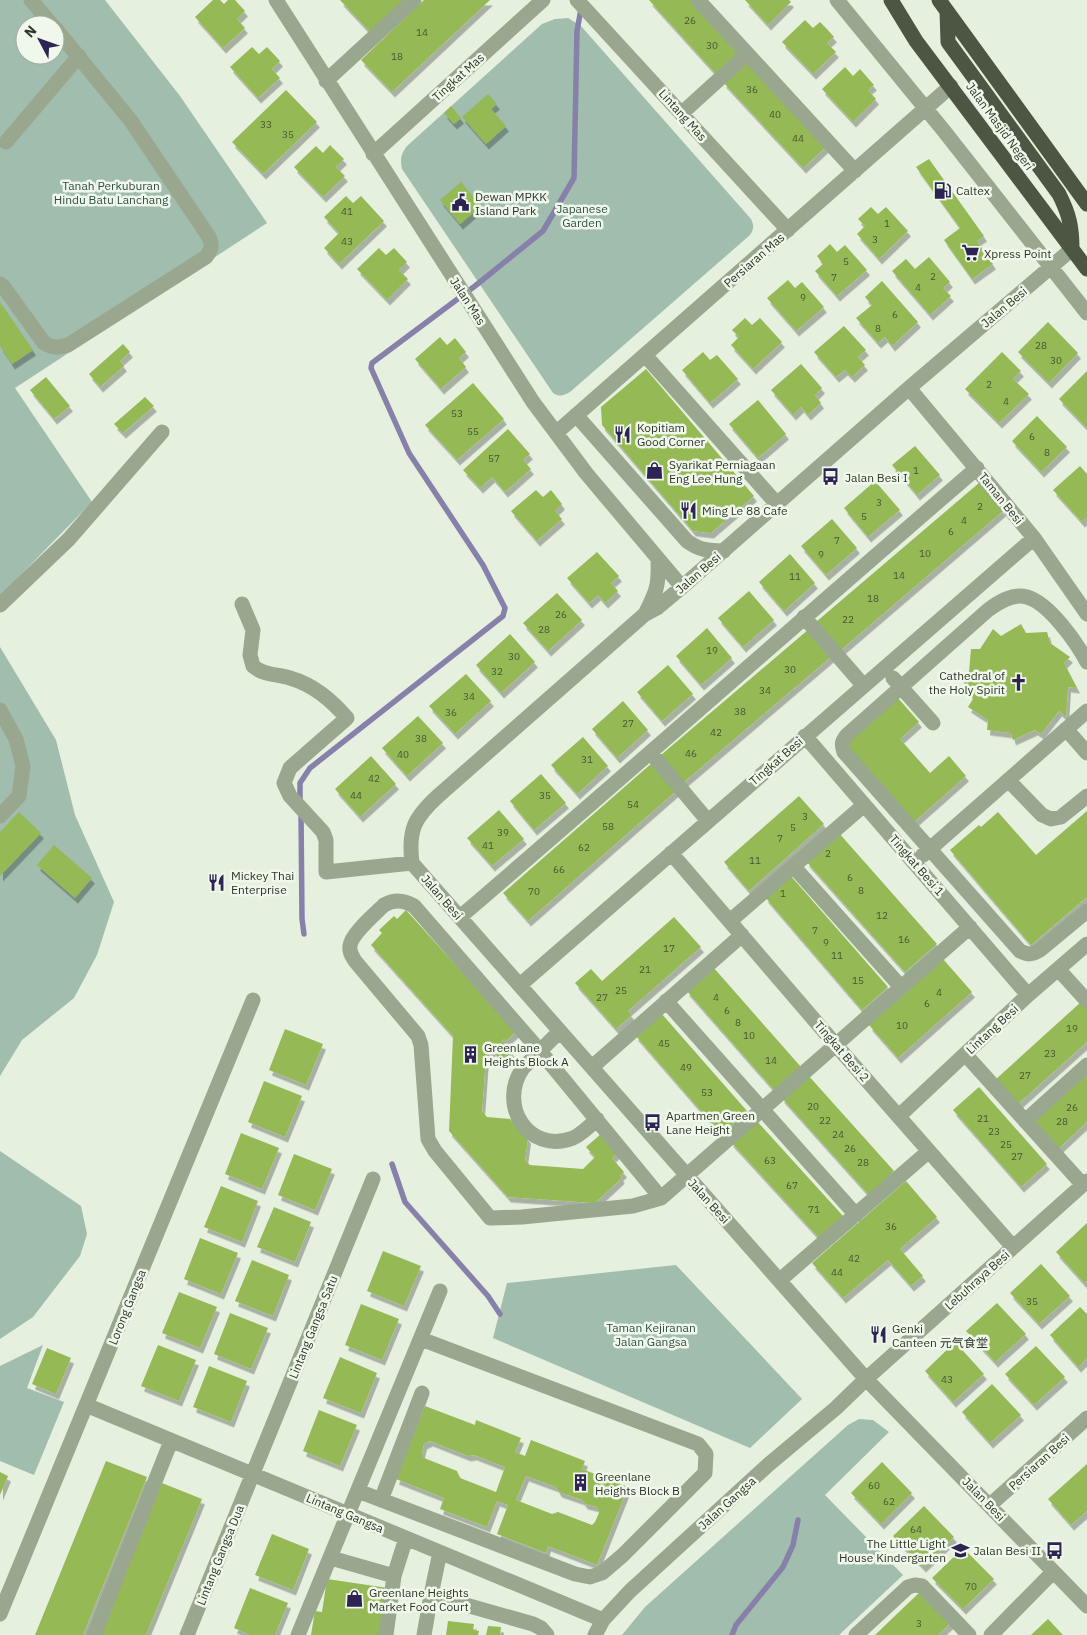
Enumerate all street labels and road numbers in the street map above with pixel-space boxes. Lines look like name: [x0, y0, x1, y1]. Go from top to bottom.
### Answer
street label: Tingkat Mas: [429, 50, 487, 104]
street label: Jalan Masjid Negeri: [963, 79, 1037, 173]
street label: Lintang Mas: [656, 86, 710, 144]
street label: Persiaran Mas: [721, 229, 788, 290]
street label: Jalan Mas: [447, 274, 489, 328]
street label: Jalan Besi: [978, 284, 1030, 330]
street label: Taman Besi: [976, 469, 1026, 527]
street label: Jalan Besi: [672, 549, 724, 597]
street label: Tingkat Besi: [746, 734, 806, 788]
street label: Tingkat Besi 1: [886, 831, 948, 899]
street label: Jalan Besi: [418, 871, 466, 923]
street label: Lintang Besi: [963, 1001, 1021, 1057]
street label: Tingkat Besi 2: [811, 1017, 873, 1085]
street label: Jalan Besi: [685, 1175, 733, 1227]
street label: Lebuhraya Besi: [941, 1247, 1013, 1313]
street label: Lorong Gangsa: [105, 1267, 149, 1347]
street label: Lintang Gangsa Satu: [285, 1273, 341, 1381]
street label: Persiaran Besi: [1005, 1431, 1073, 1493]
street label: Jalan Gangsa: [695, 1473, 759, 1533]
street label: Jalan Besi: [959, 1474, 1009, 1524]
street label: Lintang Gangsa: [304, 1490, 386, 1536]
street label: Lintang Gangsa Dua: [193, 1502, 247, 1607]

